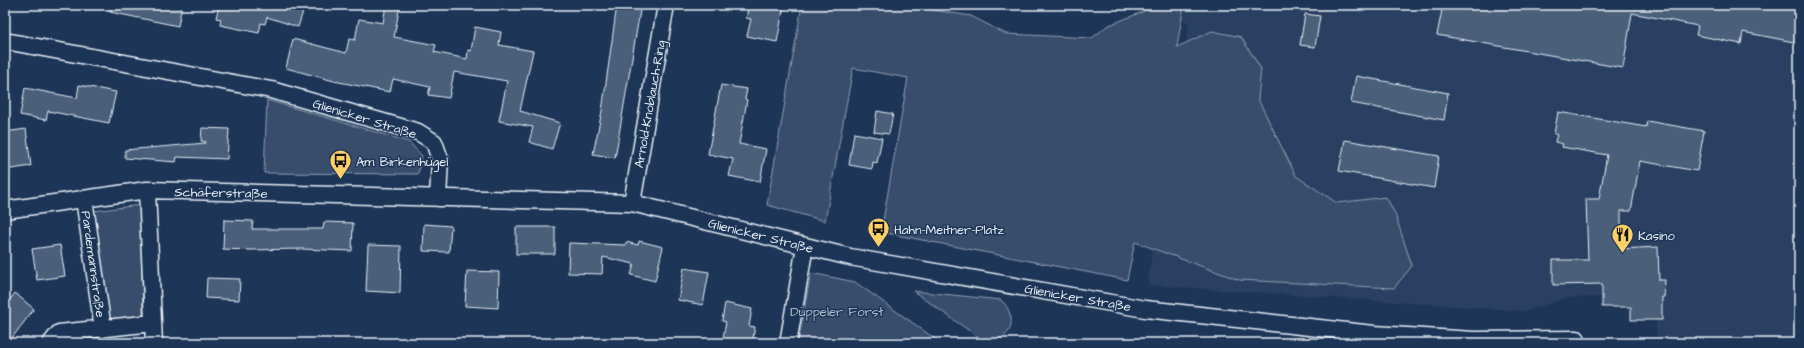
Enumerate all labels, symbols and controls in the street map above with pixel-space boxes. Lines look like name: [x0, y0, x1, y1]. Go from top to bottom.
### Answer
street label: Arnold-Knoblauch-Ring: [630, 39, 671, 170]
street label: Glienicker Straße: [311, 95, 419, 143]
bus stop icon: Am Birkenhügel: [328, 148, 354, 181]
place label: Am Birkenhügel: [356, 153, 448, 172]
street label: Schäferstraße: [174, 183, 268, 203]
street label: Pardemannstraße: [77, 210, 109, 319]
street label: Glienicker Straße: [706, 214, 815, 258]
bus stop icon: Hahn-Meitner-Platz: [866, 216, 892, 249]
place label: Hahn-Meitner-Platz: [894, 221, 1004, 239]
restaurant icon: Kasino: [1610, 222, 1636, 255]
place label: Kasino: [1638, 227, 1675, 245]
street label: Glienicker Straße: [1023, 280, 1132, 316]
park label: Düppeler Forst: [790, 303, 884, 321]

